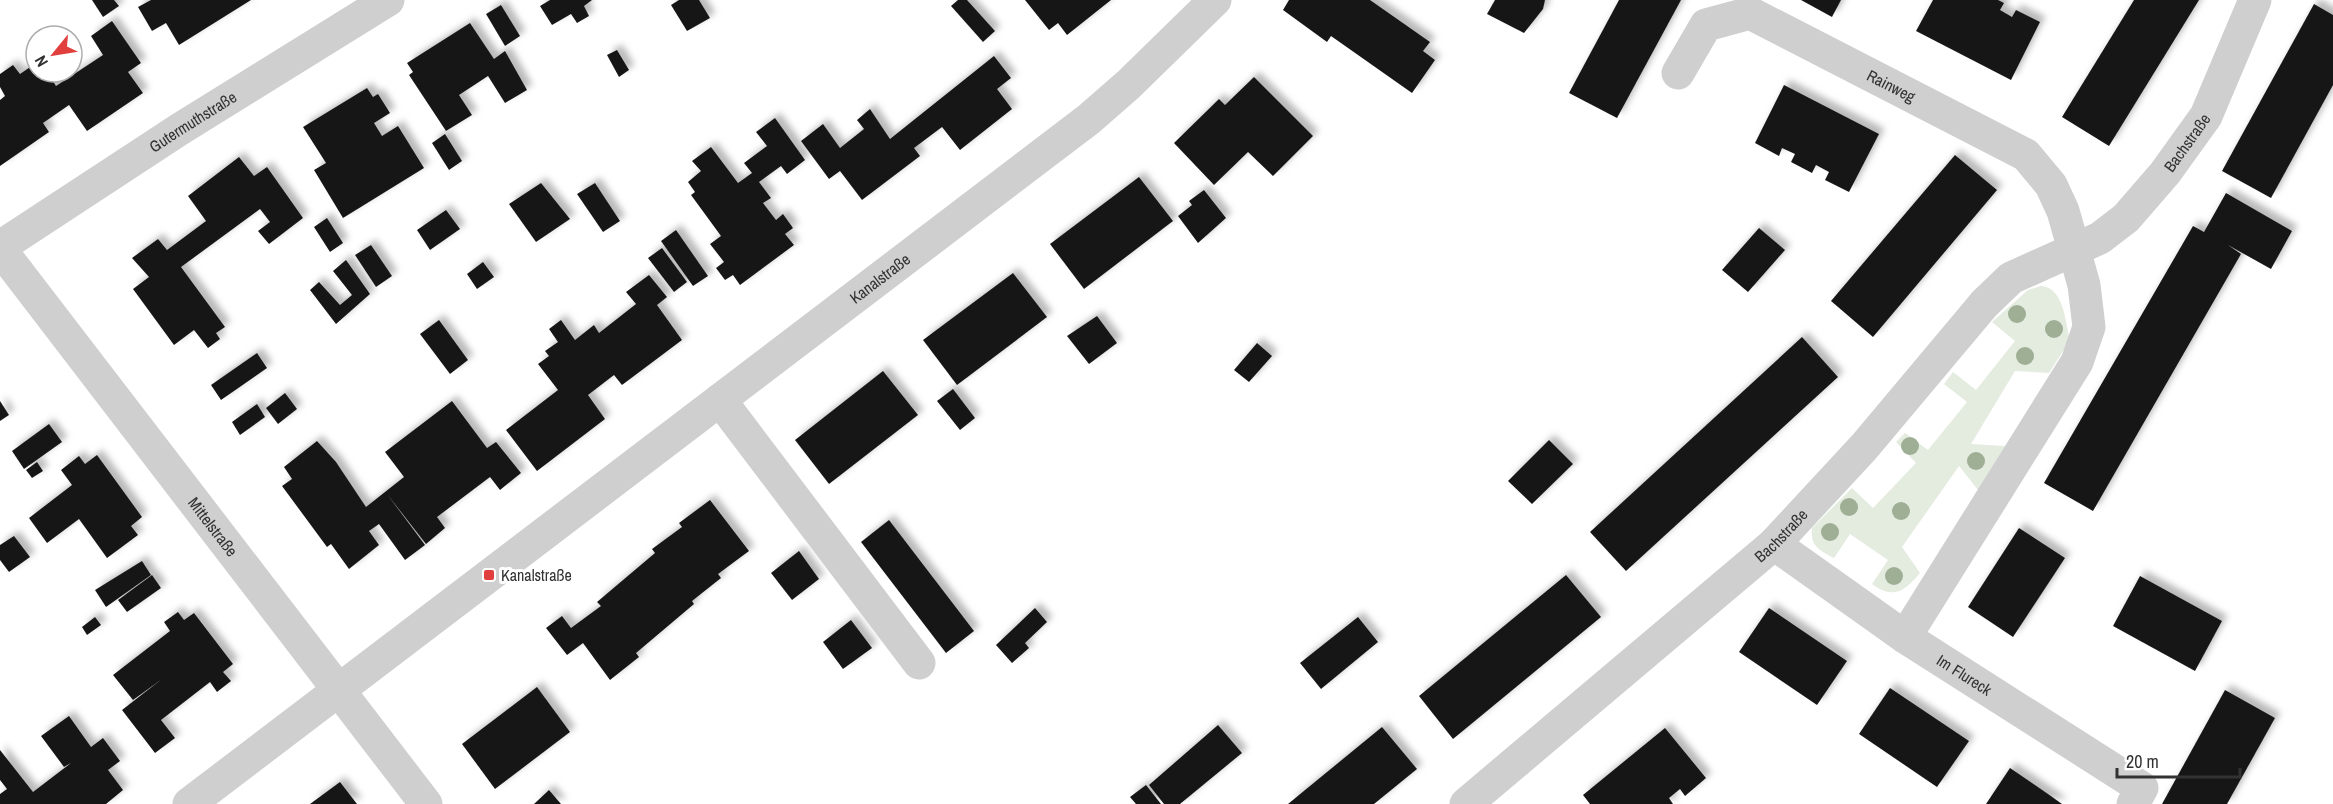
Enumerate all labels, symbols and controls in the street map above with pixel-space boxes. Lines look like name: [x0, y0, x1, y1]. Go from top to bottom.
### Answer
north arrow: [24, 24, 84, 84]
text: N: [29, 52, 53, 71]
street label: Rainweg: [1863, 64, 1920, 108]
street label: Gutermuthstraße: [145, 86, 241, 157]
street label: Bachstraße: [2158, 109, 2215, 176]
street label: Kanalstraße: [845, 248, 915, 308]
street label: Mittelstraße: [183, 492, 243, 561]
street label: Bachstraße: [1750, 504, 1812, 567]
place label: Kanalstraße: [501, 564, 572, 586]
marker: Kanalstraße: [482, 568, 496, 582]
street label: Im Flureck: [1933, 649, 1996, 701]
scale bar: [2117, 741, 2240, 779]
text: 20 m: [2126, 749, 2159, 774]

